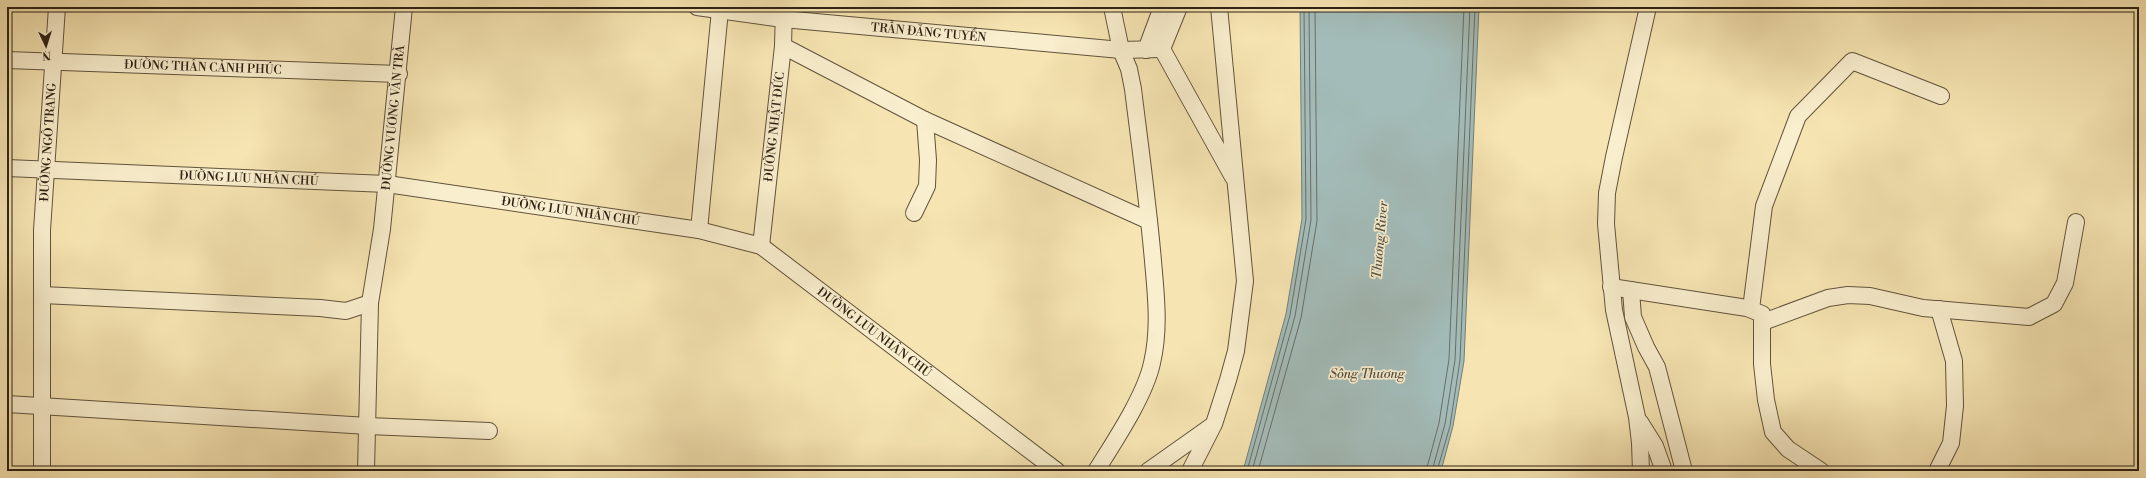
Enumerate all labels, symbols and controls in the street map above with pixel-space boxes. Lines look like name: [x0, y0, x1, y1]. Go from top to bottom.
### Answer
street label: TRẦN ĐĂNG TUYỂN: [870, 18, 987, 45]
north arrow: [26, 26, 66, 66]
street label: ĐƯỜNG VƯƠNG VĂN TRÀ: [378, 43, 408, 191]
text: N: [42, 48, 51, 62]
street label: ĐƯỜNG THÂN CẢNH PHÚC: [124, 55, 282, 77]
street label: ĐƯỜNG NHẬT ĐỨC: [761, 71, 788, 182]
street label: ĐƯỜNG NGÔ TRANG: [36, 82, 59, 202]
street label: ĐƯỜNG LƯU NHÂN CHÚ: [179, 167, 319, 189]
street label: ĐƯỜNG LƯU NHÂN CHÚ: [501, 193, 641, 229]
water label: Thương River: [1369, 200, 1391, 280]
street label: ĐƯỜNG LƯU NHÂN CHÚ: [814, 284, 936, 380]
water label: Sông Thương: [1329, 366, 1406, 382]

